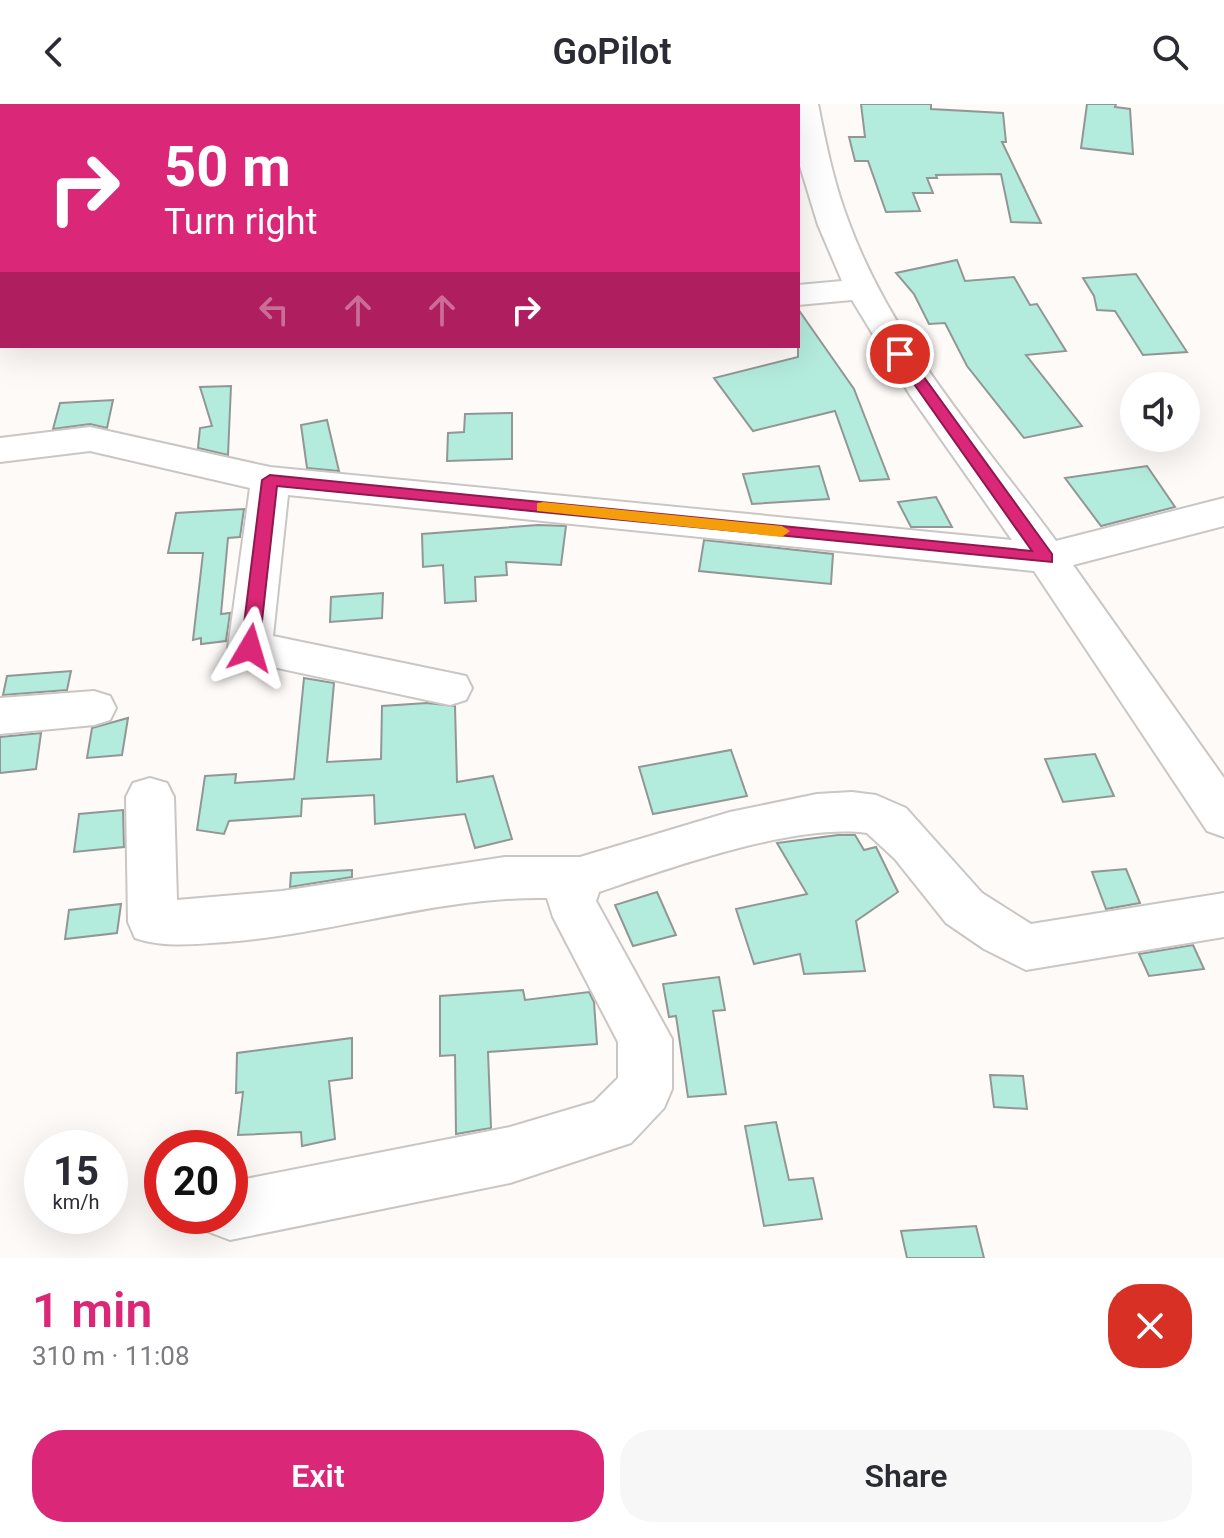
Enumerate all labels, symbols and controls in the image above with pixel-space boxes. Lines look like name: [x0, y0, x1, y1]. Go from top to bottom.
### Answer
icon: back: [32, 30, 76, 74]
icon: search: [1148, 30, 1192, 74]
text: GoPilot: [552, 31, 672, 73]
text: 50 m: [164, 134, 291, 200]
icon: right: [32, 136, 136, 240]
text: Turn right: [164, 201, 317, 243]
icon: left: [252, 288, 296, 332]
icon: ahead: [336, 288, 380, 332]
icon: ahead: [420, 288, 464, 332]
icon: right: [504, 288, 548, 332]
pin: [866, 320, 934, 388]
icon: arrive: [878, 332, 922, 376]
map controls: [1120, 372, 1200, 452]
button: sound: [1120, 372, 1200, 452]
position arrow: [208, 606, 292, 690]
speed limit sign: 20: [144, 1130, 248, 1234]
text: 15: [53, 1148, 99, 1195]
text: km/h: [53, 1190, 99, 1214]
text: 1 min: [32, 1282, 152, 1339]
button: close: [1108, 1284, 1192, 1368]
text: 310 m · 11:08: [32, 1341, 190, 1371]
button: Exit: [32, 1430, 604, 1522]
button: Share: [620, 1430, 1192, 1522]

